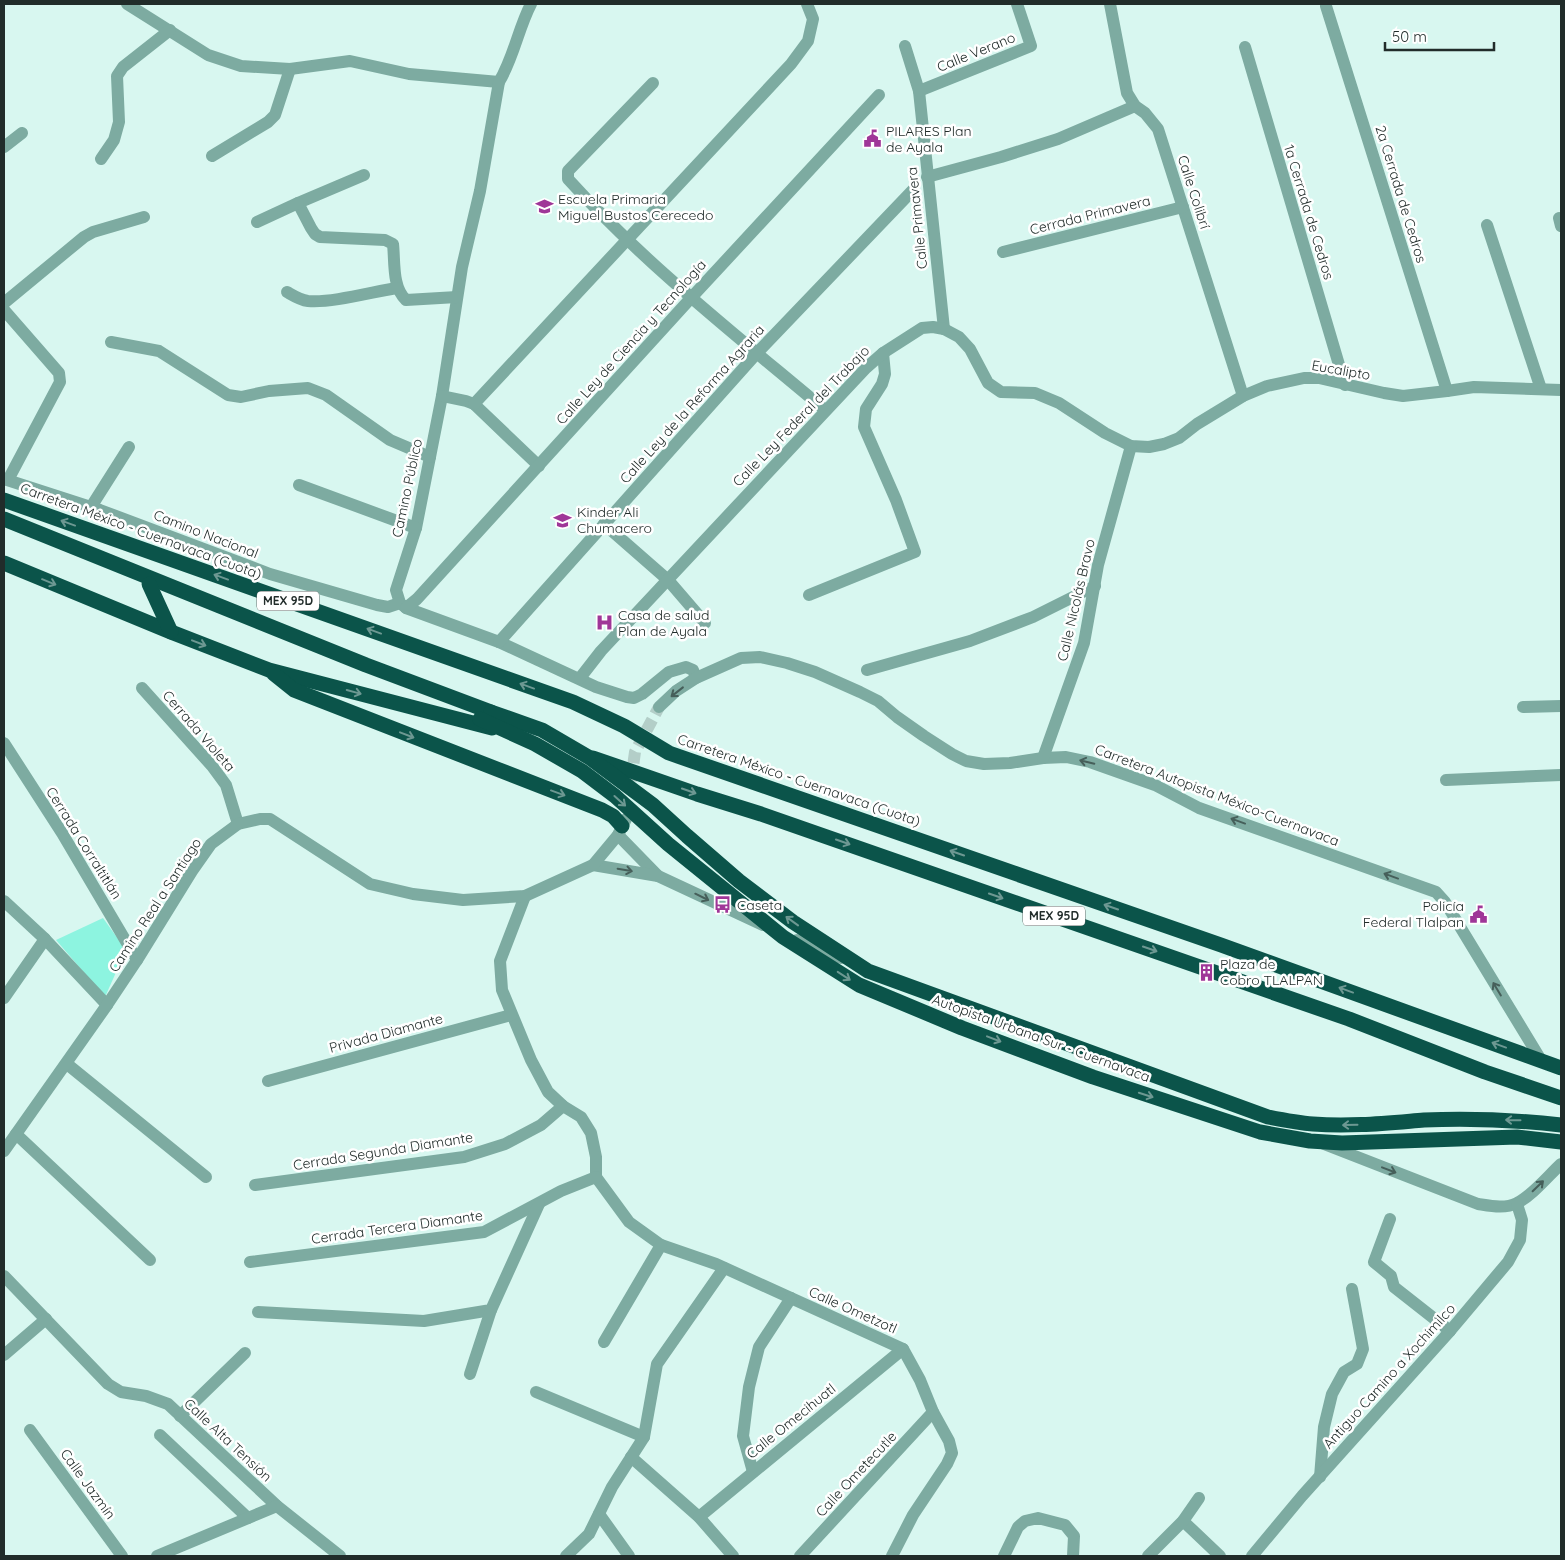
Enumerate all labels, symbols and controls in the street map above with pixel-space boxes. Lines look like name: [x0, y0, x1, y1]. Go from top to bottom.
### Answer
scale bar: [1385, 20, 1494, 52]
text: 50 m: [1392, 27, 1427, 46]
street label: Calle Verano: [934, 28, 1018, 76]
place label: PILARES Plan de Ayala: [886, 122, 972, 156]
street label: 2a Cerrada de Cedros: [1372, 123, 1430, 265]
public building icon: PILARES Plan de Ayala: [862, 129, 882, 149]
street label: 1a Cerrada de Cedros: [1280, 142, 1338, 282]
street label: Calle Colibrí: [1174, 153, 1214, 231]
street label: Calle Primavera: [903, 166, 931, 270]
place label: Escuela Primaria Miguel Bustos Cerecedo: [558, 190, 713, 224]
street label: Cerrada Primavera: [1028, 191, 1152, 239]
school or university icon: Escuela Primaria Miguel Bustos Cerecedo: [534, 197, 554, 217]
street label: Calle Ley de Ciencia y Tecnología: [552, 256, 710, 428]
street label: Calle Ley de la Reforma Agraria: [616, 321, 768, 487]
street label: Calle Ley Federal del Trabajo: [729, 342, 873, 490]
street label: Eucalipto: [1310, 356, 1372, 384]
street label: Camino Público: [388, 437, 426, 539]
street label: Carretera México - Cuernavaca (Cuota): [18, 479, 264, 583]
place label: Kinder Ali Chumacero: [577, 503, 652, 537]
street label: Camino Nacional: [151, 506, 261, 562]
school or university icon: Kinder Ali Chumacero: [553, 510, 573, 530]
one-way arrow: [61, 518, 76, 527]
street label: Calle Nicolás Bravo: [1053, 537, 1099, 663]
one-way arrow: [214, 572, 229, 581]
one-way arrow: [41, 577, 56, 587]
road number: MEX 95D: [257, 592, 319, 610]
place label: Casa de salud Plan de Ayala: [618, 606, 710, 640]
hospital icon: Casa de salud Plan de Ayala: [594, 613, 614, 633]
one-way arrow: [367, 626, 382, 635]
one-way arrow: [191, 639, 207, 648]
one-way arrow: [520, 681, 536, 690]
one-way arrow: [670, 686, 683, 697]
street label: Cerrada Violeta: [159, 687, 239, 775]
one-way arrow: [346, 688, 362, 697]
street label: Carretera México - Cuernavaca (Cuota): [675, 730, 923, 830]
one-way arrow: [398, 731, 414, 740]
street label: Carretera Autopista México-Cuernavaca: [1092, 740, 1342, 850]
one-way arrow: [1079, 757, 1095, 766]
street label: Cerrada Corraltitlán: [42, 783, 126, 903]
one-way arrow: [680, 787, 696, 797]
one-way arrow: [550, 789, 566, 798]
one-way arrow: [614, 795, 627, 806]
one-way arrow: [1230, 816, 1246, 825]
street label: Camino Real a Santiago: [105, 834, 205, 976]
one-way arrow: [835, 838, 850, 847]
one-way arrow: [950, 848, 966, 857]
one-way arrow: [617, 866, 633, 876]
one-way arrow: [1383, 871, 1399, 880]
one-way arrow: [988, 892, 1004, 901]
one-way arrow: [694, 893, 709, 902]
bus stop icon: Caseta: [713, 895, 733, 915]
place label: Caseta: [737, 896, 782, 914]
place label: Policía Federal Tlalpan: [1363, 897, 1464, 931]
one-way arrow: [1103, 902, 1119, 911]
public building icon: Policía Federal Tlalpan: [1468, 904, 1488, 924]
road number: MEX 95D: [1023, 906, 1085, 926]
one-way arrow: [785, 916, 799, 926]
one-way arrow: [1141, 945, 1157, 955]
place label: Plaza de Cobro TLALPAN: [1220, 955, 1323, 989]
building icon: Plaza de Cobro TLALPAN: [1196, 962, 1216, 982]
one-way arrow: [837, 971, 851, 981]
one-way arrow: [1492, 982, 1502, 996]
one-way arrow: [1339, 985, 1354, 994]
street label: Autopista Urbana Sur - Cuernavaca: [930, 990, 1152, 1086]
street label: Privada Diamante: [327, 1009, 445, 1057]
one-way arrow: [986, 1036, 1001, 1045]
one-way arrow: [1492, 1040, 1507, 1049]
one-way arrow: [1138, 1090, 1154, 1100]
one-way arrow: [1505, 1116, 1521, 1125]
one-way arrow: [1343, 1120, 1359, 1129]
street label: Cerrada Segunda Diamante: [292, 1128, 474, 1174]
one-way arrow: [1381, 1166, 1396, 1175]
one-way arrow: [1532, 1180, 1545, 1192]
street label: Cerrada Tercera Diamante: [310, 1206, 484, 1248]
street label: Calle Ometzotl: [806, 1282, 900, 1338]
street label: Antiguo Camino a Xochimilco: [1319, 1300, 1459, 1452]
street label: Calle Omecihuatl: [743, 1379, 839, 1463]
street label: Calle Alta Tensión: [180, 1395, 276, 1485]
street label: Calle Ometecutle: [812, 1427, 900, 1521]
street label: Calle Jazmín: [56, 1445, 120, 1523]

